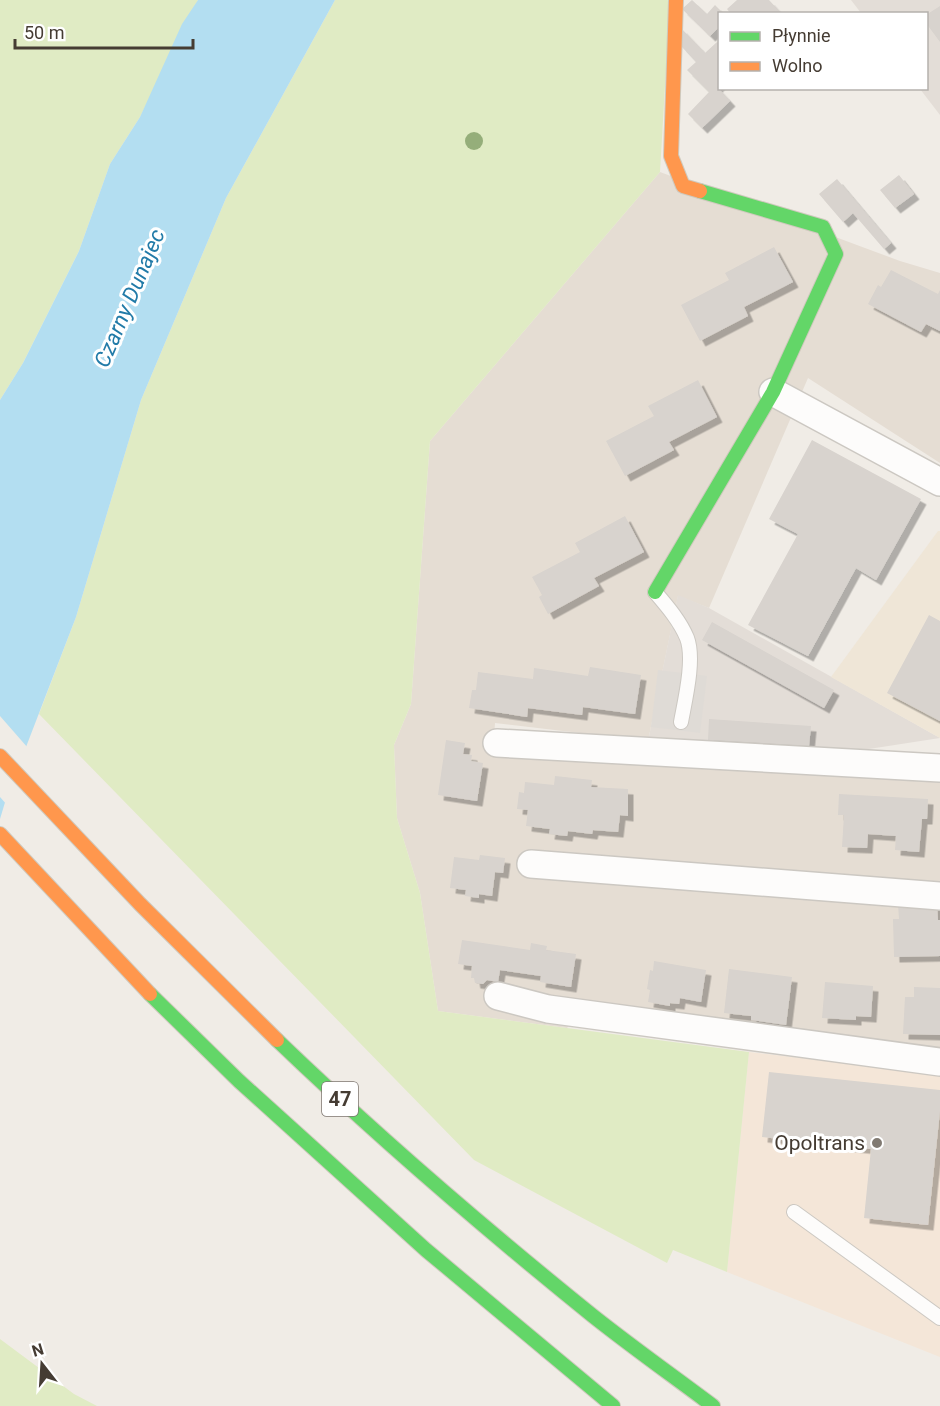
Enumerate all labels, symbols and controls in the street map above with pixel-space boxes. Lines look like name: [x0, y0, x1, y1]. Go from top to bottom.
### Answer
scale bar: [15, 12, 194, 50]
legend: [718, 12, 928, 90]
text: 50 m: [24, 22, 64, 43]
text: Płynnie: [772, 25, 831, 46]
text: Wolno: [772, 55, 823, 76]
water label: Czarny Dunajec: [89, 225, 170, 371]
road number: 47: [322, 1082, 358, 1116]
place label: Opoltrans: [774, 1131, 865, 1155]
marker: Opoltrans: [870, 1136, 884, 1150]
north arrow: [12, 1334, 72, 1394]
text: N: [30, 1339, 46, 1361]

